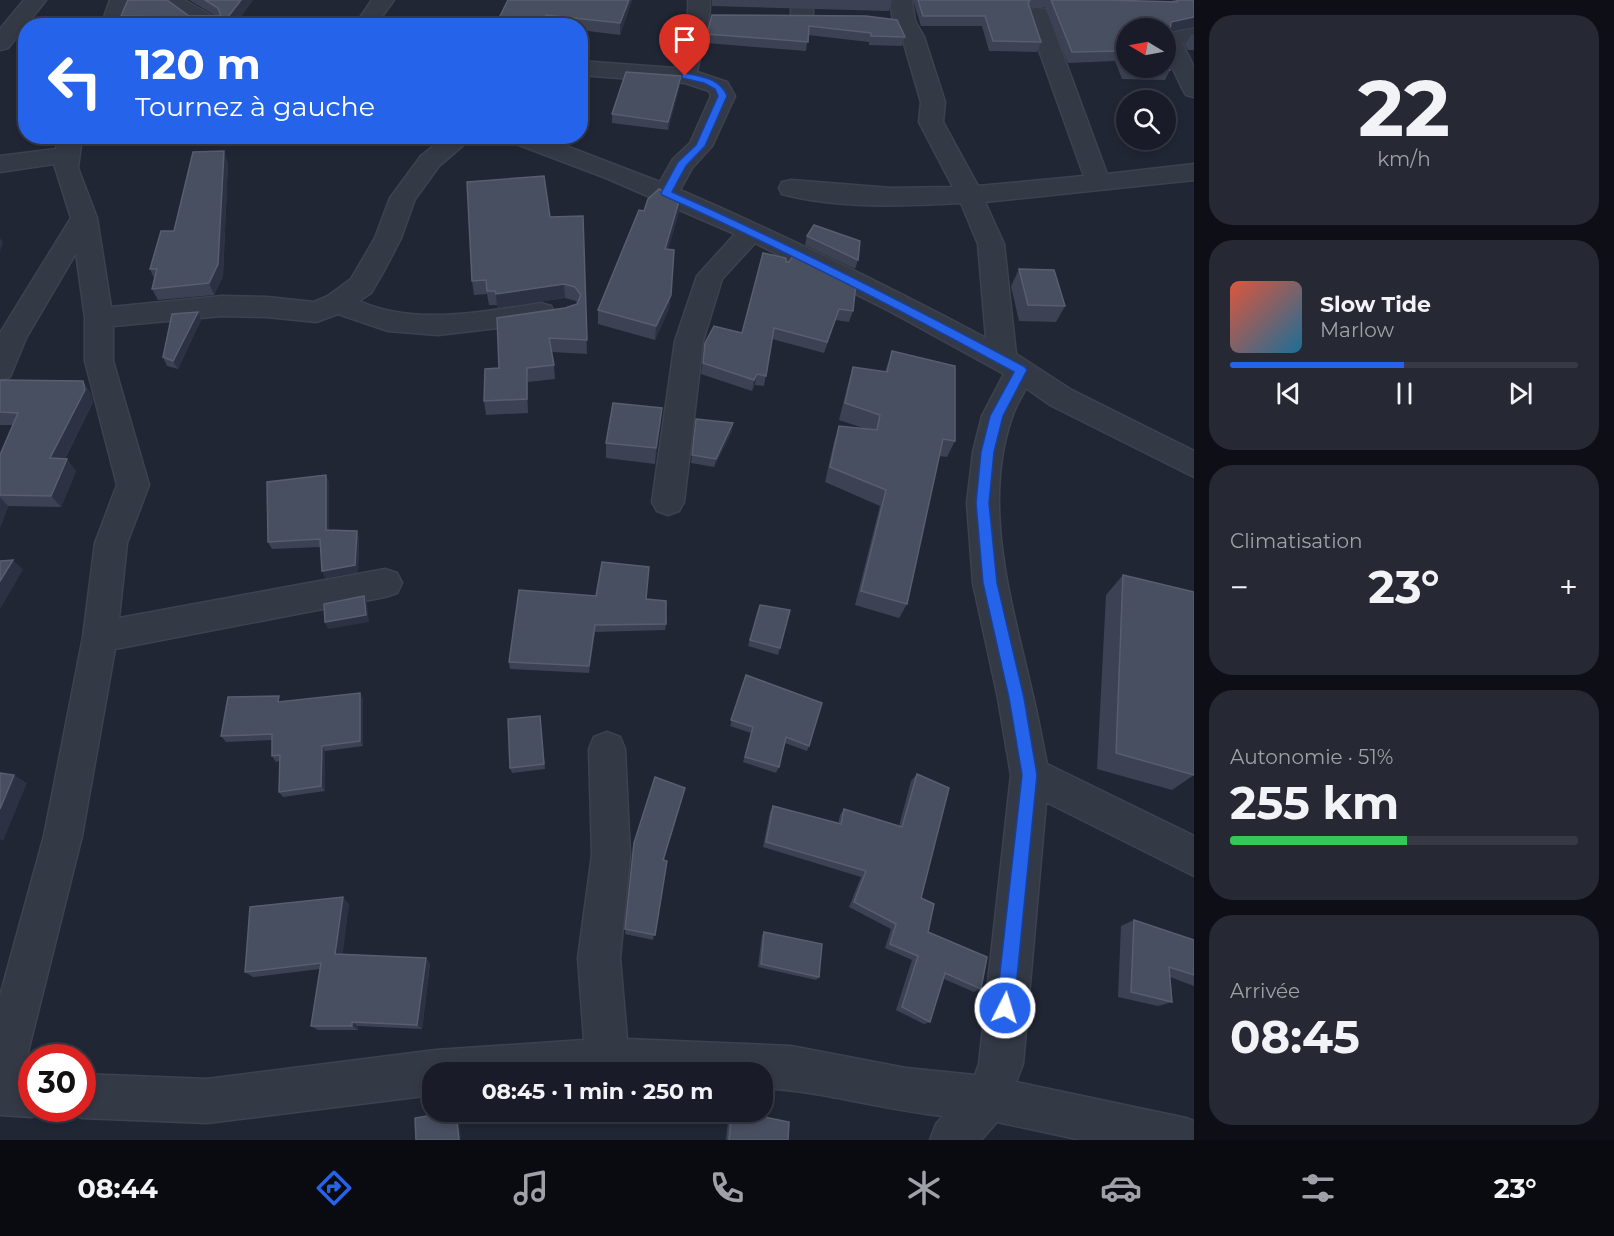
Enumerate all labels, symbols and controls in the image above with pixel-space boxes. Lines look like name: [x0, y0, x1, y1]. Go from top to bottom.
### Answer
pin: [659, 14, 710, 76]
north arrow: [1116, 18, 1176, 78]
map controls: [1116, 18, 1176, 150]
icon: arrive: [668, 23, 701, 56]
text: 120 m: [135, 38, 261, 90]
icon: left: [36, 42, 114, 120]
text: 22: [1358, 60, 1450, 156]
text: Tournez à gauche: [135, 90, 375, 123]
button: search: [1116, 90, 1176, 150]
text: km/h: [1377, 147, 1431, 171]
text: Slow Tide: [1320, 291, 1431, 318]
text: Marlow: [1320, 318, 1394, 342]
icon: previous: [1272, 377, 1305, 410]
icon: pause: [1388, 377, 1421, 410]
icon: next: [1504, 377, 1537, 410]
text: Climatisation: [1230, 529, 1363, 553]
text: 23°: [1368, 559, 1440, 614]
text: −: [1230, 567, 1249, 607]
text: +: [1559, 567, 1578, 607]
text: Autonomie · 51%: [1230, 745, 1393, 769]
text: 255 km: [1230, 775, 1399, 830]
position arrow: [973, 976, 1037, 1040]
text: Arrivée: [1230, 979, 1300, 1003]
text: 08:45: [1230, 1009, 1360, 1064]
speed limit sign: 30: [18, 1044, 96, 1122]
text: 08:45 · 1 min · 250 m: [482, 1078, 713, 1105]
icon: directions: [313, 1167, 355, 1209]
icon: music: [510, 1167, 552, 1209]
icon: phone: [706, 1167, 748, 1209]
icon: climate: [903, 1167, 945, 1209]
icon: car: [1100, 1167, 1142, 1209]
icon: filters: [1297, 1167, 1339, 1209]
text: 08:44: [77, 1172, 158, 1205]
text: 23°: [1494, 1172, 1537, 1205]

